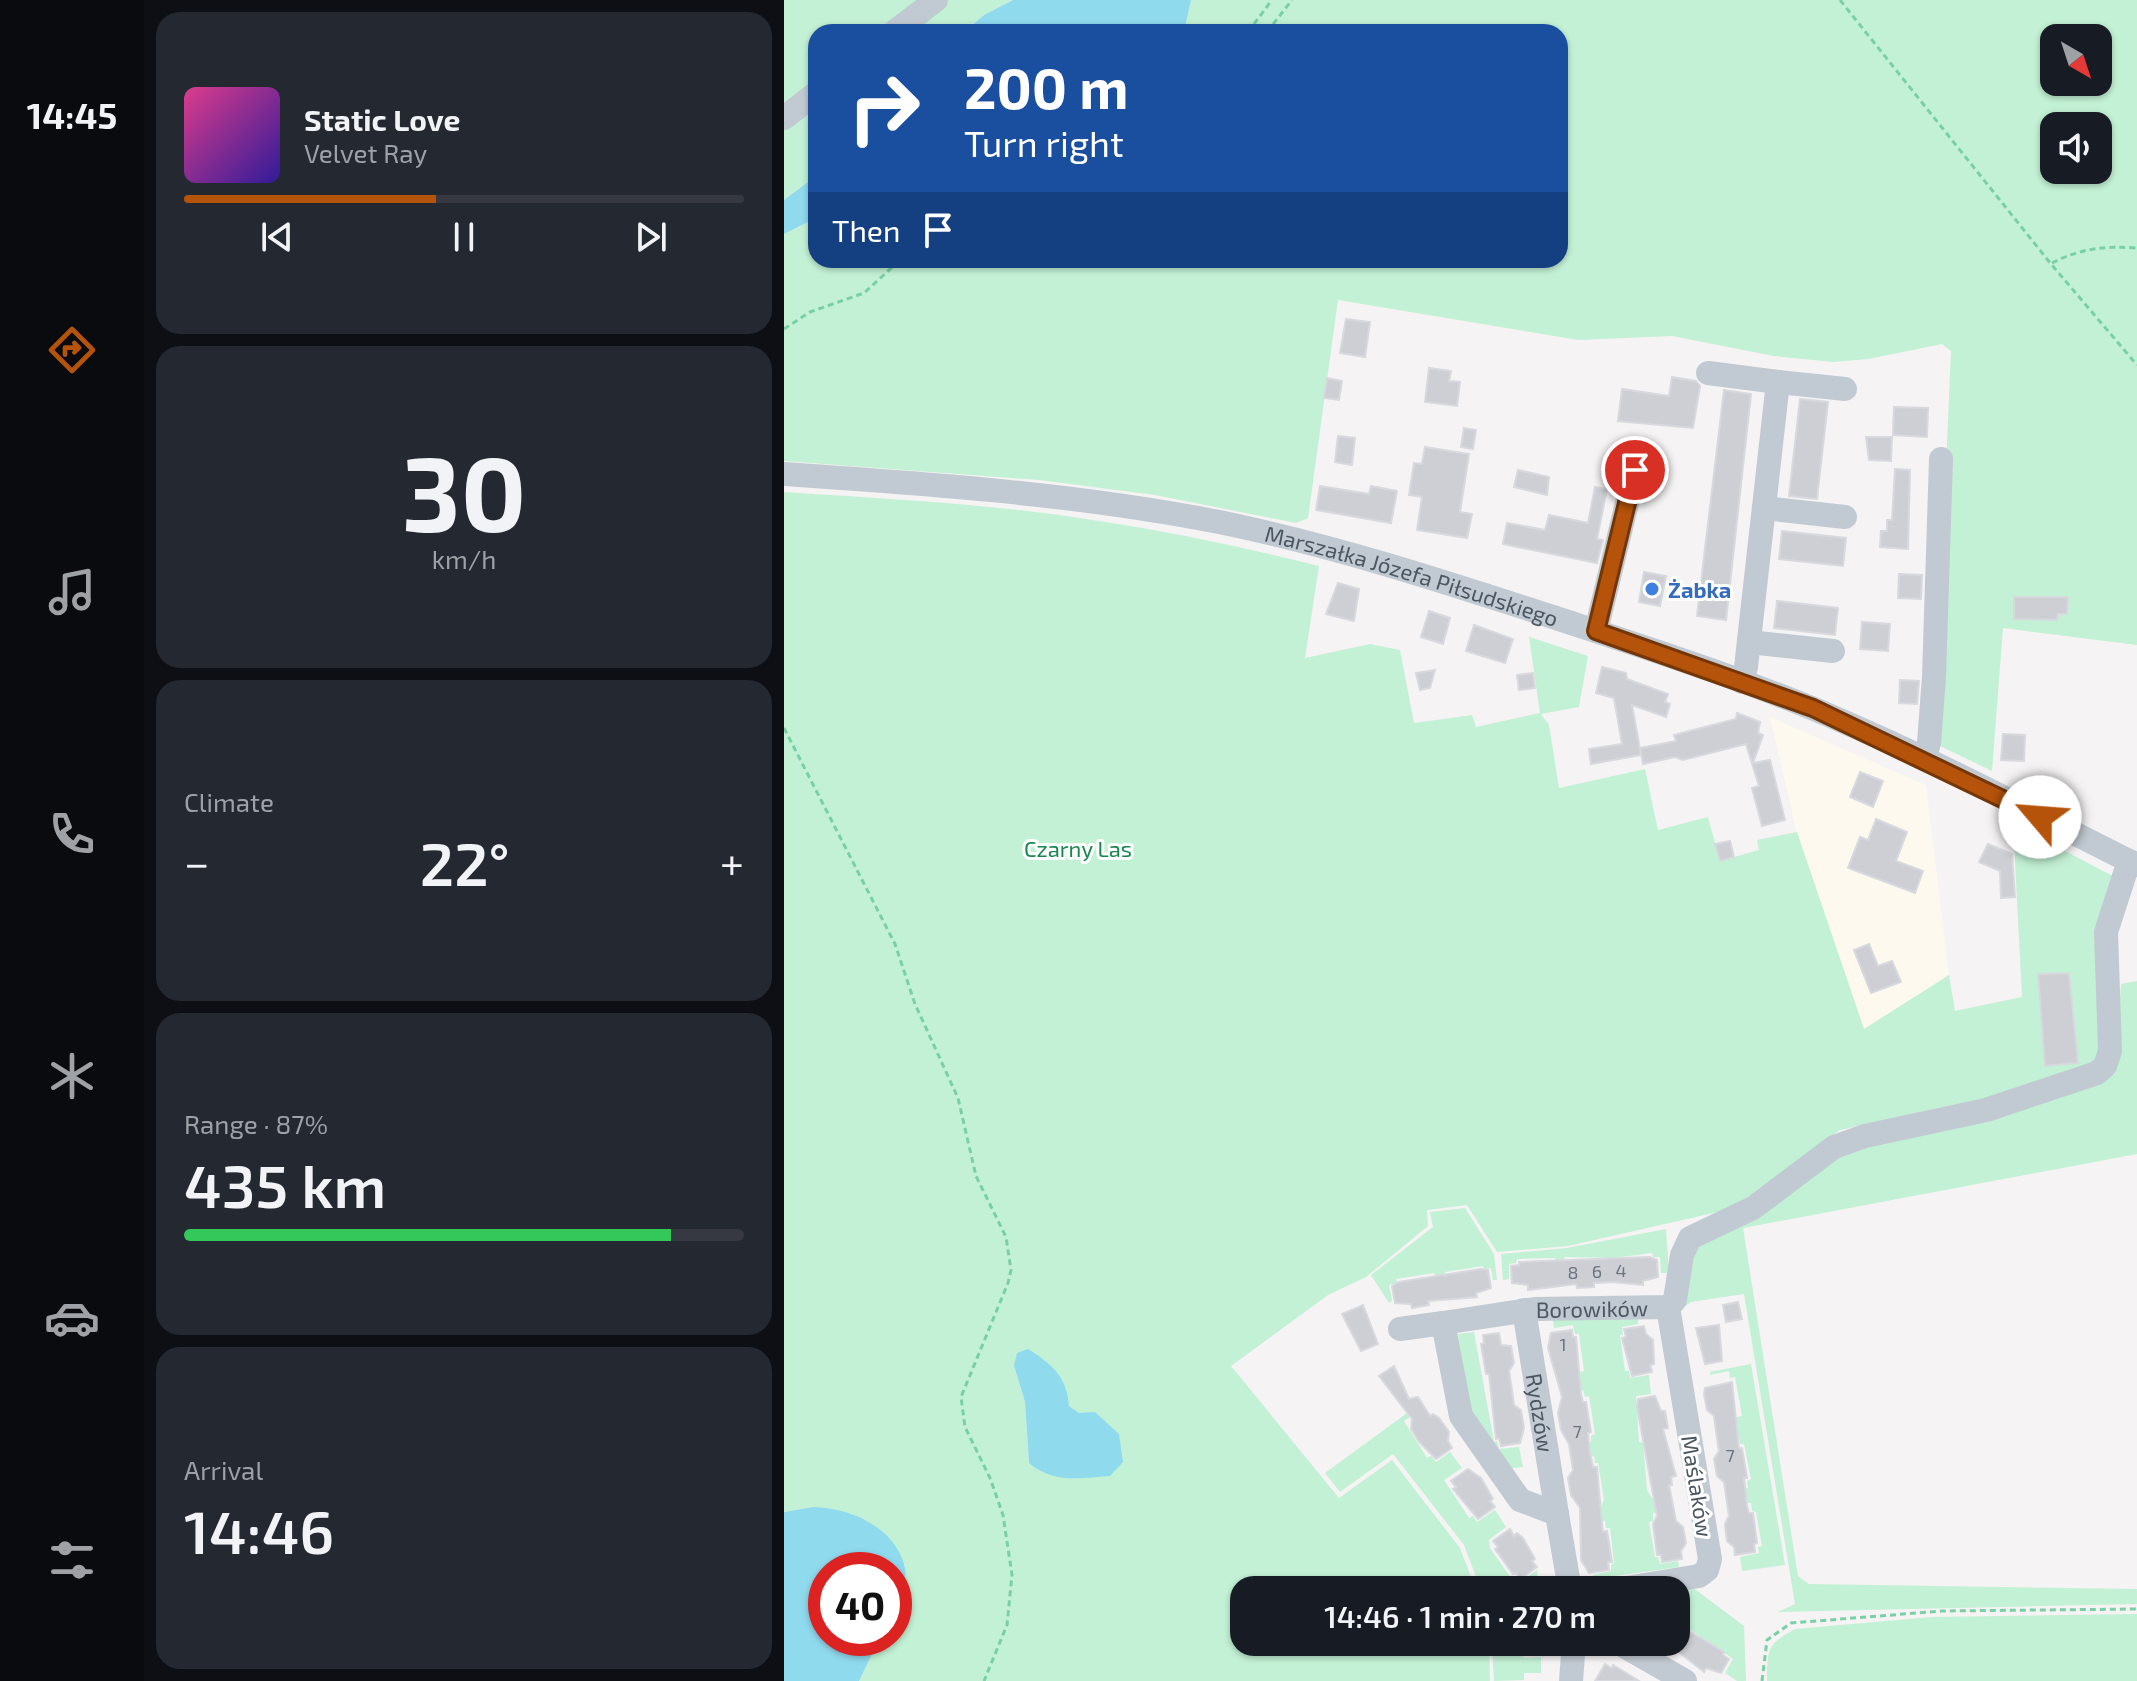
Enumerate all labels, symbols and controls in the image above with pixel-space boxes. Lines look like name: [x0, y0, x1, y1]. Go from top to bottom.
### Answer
north arrow: [2040, 24, 2112, 96]
map controls: [2040, 24, 2112, 184]
text: 200 m: [964, 53, 1129, 120]
icon: right: [832, 56, 936, 160]
text: 14:45: [27, 93, 117, 136]
text: Static Love: [304, 101, 460, 137]
button: sound: [2040, 112, 2112, 184]
text: Turn right: [964, 121, 1124, 164]
text: Velvet Ray: [304, 137, 427, 168]
icon: arrive: [916, 208, 960, 252]
text: Then: [832, 212, 900, 248]
icon: previous: [255, 215, 299, 259]
icon: pause: [442, 215, 486, 259]
icon: next: [629, 215, 673, 259]
icon: directions: [44, 322, 100, 378]
text: 30: [402, 428, 526, 553]
pin: [1601, 436, 1669, 504]
icon: arrive: [1613, 448, 1657, 492]
street label: Marszałka Józefa Piłsudskiego: [1263, 520, 1562, 631]
text: km/h: [432, 543, 496, 574]
icon: music: [44, 564, 100, 620]
place label: Żabka: [1668, 576, 1731, 602]
marker: Żabka: [1643, 580, 1661, 598]
position arrow: [1998, 775, 2082, 859]
text: Climate: [184, 786, 274, 817]
icon: phone: [44, 806, 100, 862]
text: 22°: [420, 826, 510, 898]
text: −: [184, 835, 210, 888]
text: +: [720, 835, 744, 888]
park label: Czarny Las: [1024, 835, 1132, 861]
icon: climate: [44, 1048, 100, 1104]
text: Range · 87%: [184, 1108, 328, 1139]
text: 435 km: [184, 1148, 386, 1220]
house number: 4: [1615, 1259, 1627, 1281]
house number: 6: [1592, 1260, 1602, 1282]
house number: 8: [1568, 1261, 1578, 1283]
icon: car: [44, 1290, 100, 1346]
street label: Borowików: [1536, 1294, 1648, 1322]
house number: 1: [1559, 1333, 1567, 1355]
street label: Rydzów: [1521, 1371, 1560, 1454]
house number: 7: [1572, 1420, 1582, 1442]
street label: Maślaków: [1677, 1433, 1719, 1539]
house number: 7: [1725, 1444, 1735, 1466]
text: Arrival: [184, 1454, 263, 1485]
text: 14:46: [184, 1494, 334, 1566]
icon: filters: [44, 1532, 100, 1588]
speed limit sign: 40: [808, 1552, 912, 1656]
text: 14:46 · 1 min · 270 m: [1324, 1598, 1596, 1634]

